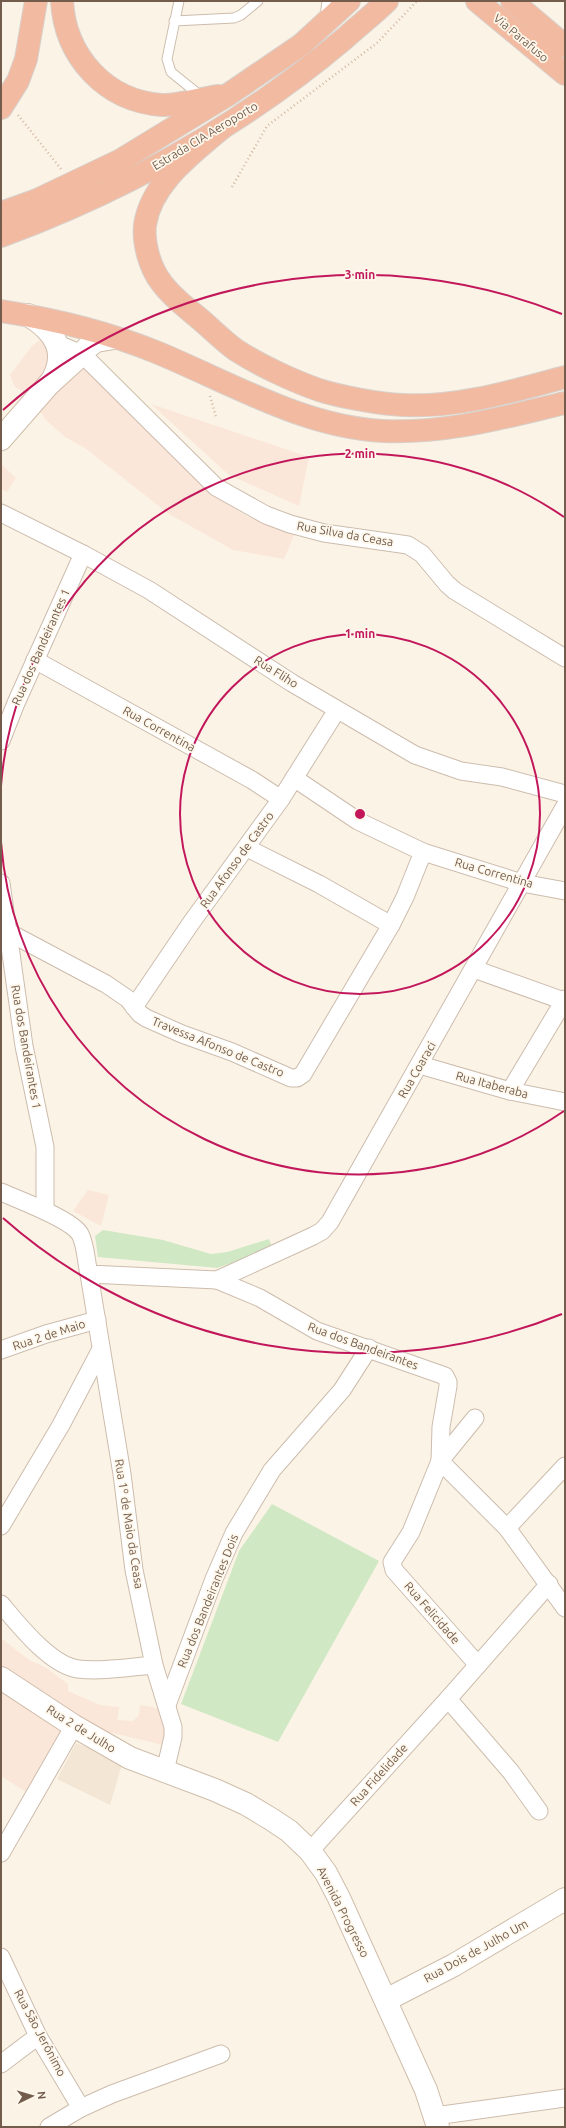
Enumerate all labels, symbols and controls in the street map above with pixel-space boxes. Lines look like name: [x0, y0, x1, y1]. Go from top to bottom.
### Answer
street label: Via Parafuso: [491, 11, 551, 64]
street label: Estrada CIA Aeroporto: [150, 99, 260, 172]
text: 3 min: [345, 268, 375, 281]
text: 2 min: [345, 447, 375, 460]
street label: Rua Silva da Ceasa: [296, 519, 394, 548]
street label: Rua dos Bandeirantes 1: [9, 587, 72, 707]
text: 1 min: [345, 627, 375, 640]
street label: Rua Fliho: [252, 653, 301, 690]
street label: Rua Correntina: [121, 703, 198, 754]
centre of rings: [353, 807, 367, 821]
street label: Rua Afonso de Castro: [197, 809, 276, 910]
street label: Rua Correntina: [453, 855, 535, 890]
street label: Rua dos Bandeirantes 1: [9, 984, 44, 1110]
street label: Travessa Afonso de Castro: [150, 1014, 286, 1079]
street label: Rua Coaraci: [395, 1039, 438, 1100]
street label: Rua Itaberaba: [454, 1069, 530, 1100]
street label: Rua 2 de Maio: [11, 1317, 87, 1352]
street label: Rua dos Bandeirantes: [306, 1319, 420, 1372]
street label: Rua 1º de Maio da Ceasa: [113, 1458, 146, 1590]
street label: Rua dos Bandeirantes Dois: [175, 1532, 240, 1669]
street label: Rua Felicidade: [402, 1579, 463, 1646]
street label: Rua 2 de Julho: [44, 1702, 118, 1755]
street label: Rua Fidelidade: [347, 1741, 410, 1808]
street label: Avenida Progresso: [315, 1864, 372, 1959]
street label: Rua Dois de Julho Um: [421, 1916, 530, 1985]
street label: Rua São Jerônimo: [12, 1987, 69, 2079]
north arrow: [12, 2076, 52, 2116]
text: N: [36, 2091, 48, 2100]

